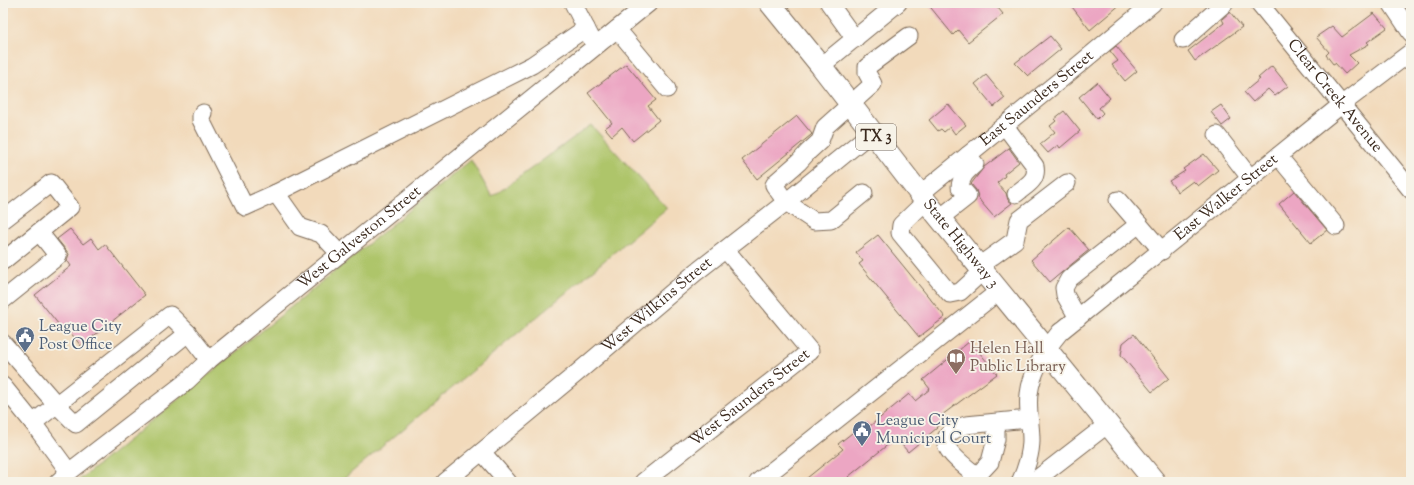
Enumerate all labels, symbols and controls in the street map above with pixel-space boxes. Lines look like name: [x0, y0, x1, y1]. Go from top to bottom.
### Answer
street label: Clear Creek Avenue: [1281, 34, 1388, 158]
street label: East Saunders Street: [975, 45, 1099, 152]
road number: TX 3: [856, 124, 896, 150]
street label: East Walker Street: [1169, 148, 1284, 247]
street label: West Galveston Street: [292, 180, 427, 295]
street label: State Highway 3: [917, 194, 1004, 293]
street label: West Wilkins Street: [597, 252, 718, 359]
place label: League City Post Office: [39, 316, 122, 357]
public building icon: League City Post Office: [14, 325, 36, 353]
place label: Helen Hall Public Library: [970, 338, 1066, 379]
street label: West Saunders Street: [685, 343, 816, 453]
library icon: Helen Hall Public Library: [945, 347, 967, 375]
place label: League City Municipal Court: [876, 410, 992, 451]
public building icon: League City Municipal Court: [851, 419, 873, 447]

